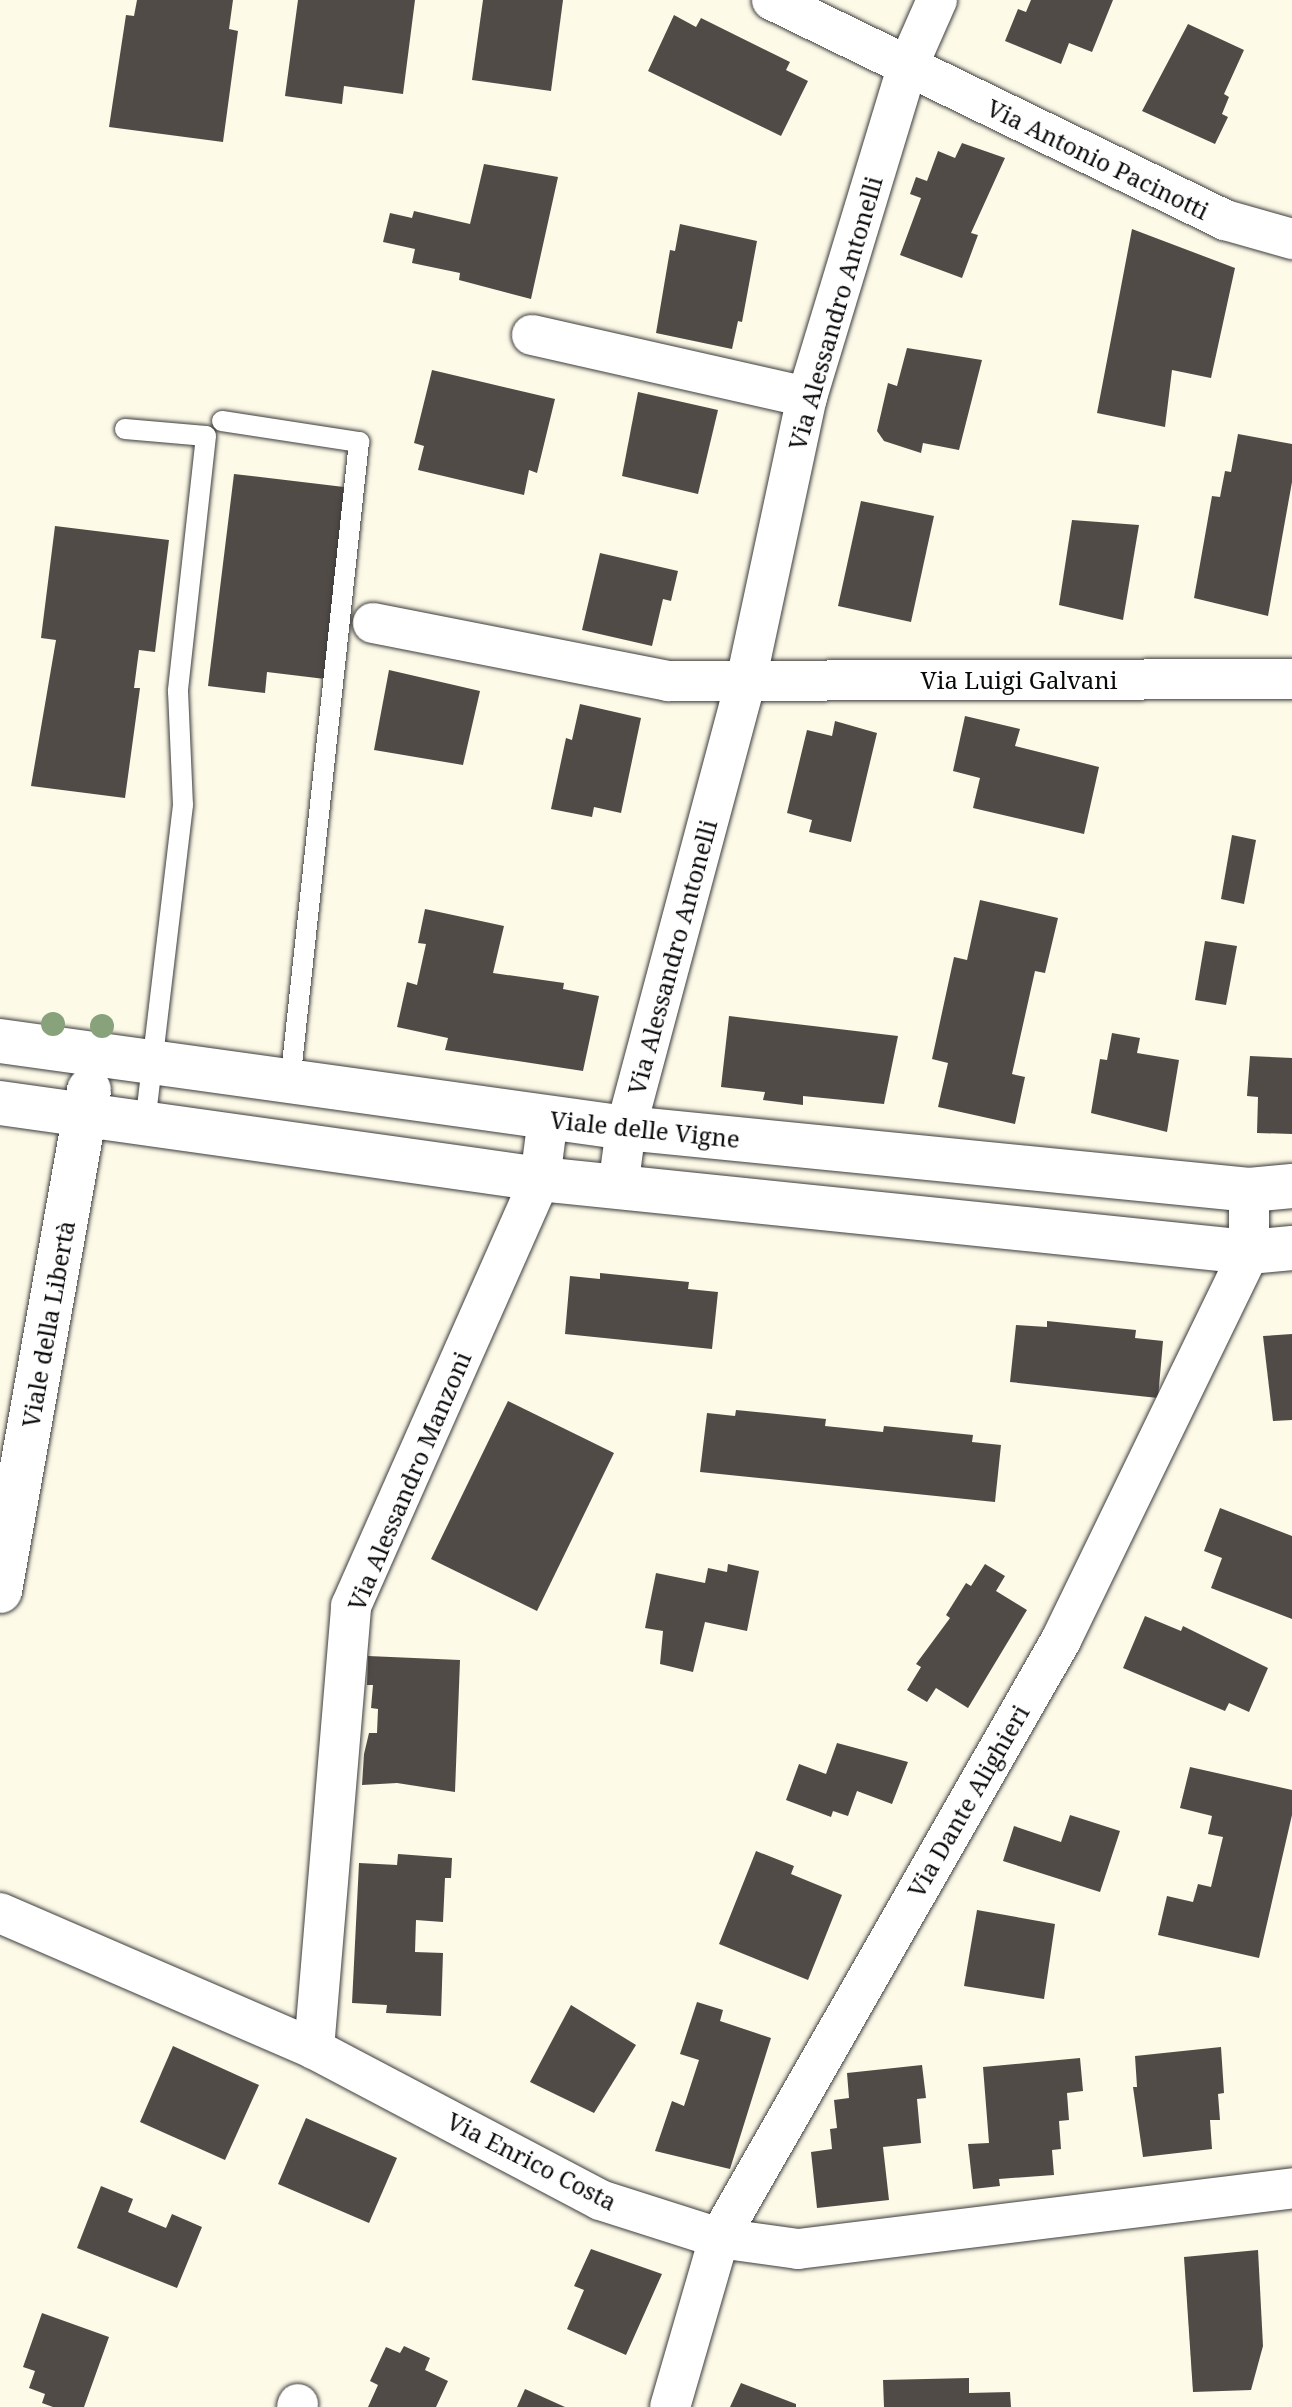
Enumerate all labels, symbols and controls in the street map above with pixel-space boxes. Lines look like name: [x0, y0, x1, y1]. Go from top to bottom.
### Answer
street label: Via Antonio Pacinotti: [982, 93, 1214, 225]
street label: Via Alessandro Antonelli: [782, 173, 888, 453]
street label: Via Luigi Galvani: [921, 666, 1117, 694]
street label: Via Alessandro Antonelli: [621, 817, 723, 1097]
street label: Viale delle Vigne: [549, 1105, 741, 1153]
street label: Viale della Libertà: [16, 1218, 80, 1430]
street label: Via Alessandro Manzoni: [341, 1347, 477, 1615]
street label: Via Dante Alighieri: [901, 1700, 1035, 1902]
street label: Via Enrico Costa: [442, 2106, 622, 2216]

